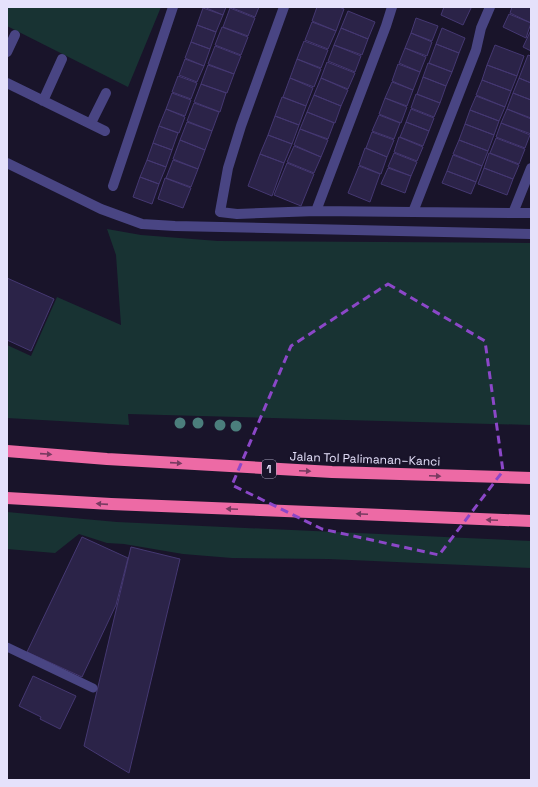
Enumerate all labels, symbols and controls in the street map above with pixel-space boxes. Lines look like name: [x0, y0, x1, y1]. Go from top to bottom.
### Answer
street label: Jalan Tol Palimanan–Kanci: [289, 448, 441, 470]
one-way arrow: [40, 451, 52, 458]
one-way arrow: [170, 460, 182, 467]
road number: 1: [262, 460, 276, 478]
one-way arrow: [299, 468, 312, 474]
one-way arrow: [429, 472, 441, 479]
one-way arrow: [96, 500, 108, 507]
one-way arrow: [225, 506, 238, 512]
one-way arrow: [356, 511, 368, 518]
one-way arrow: [486, 516, 498, 523]

